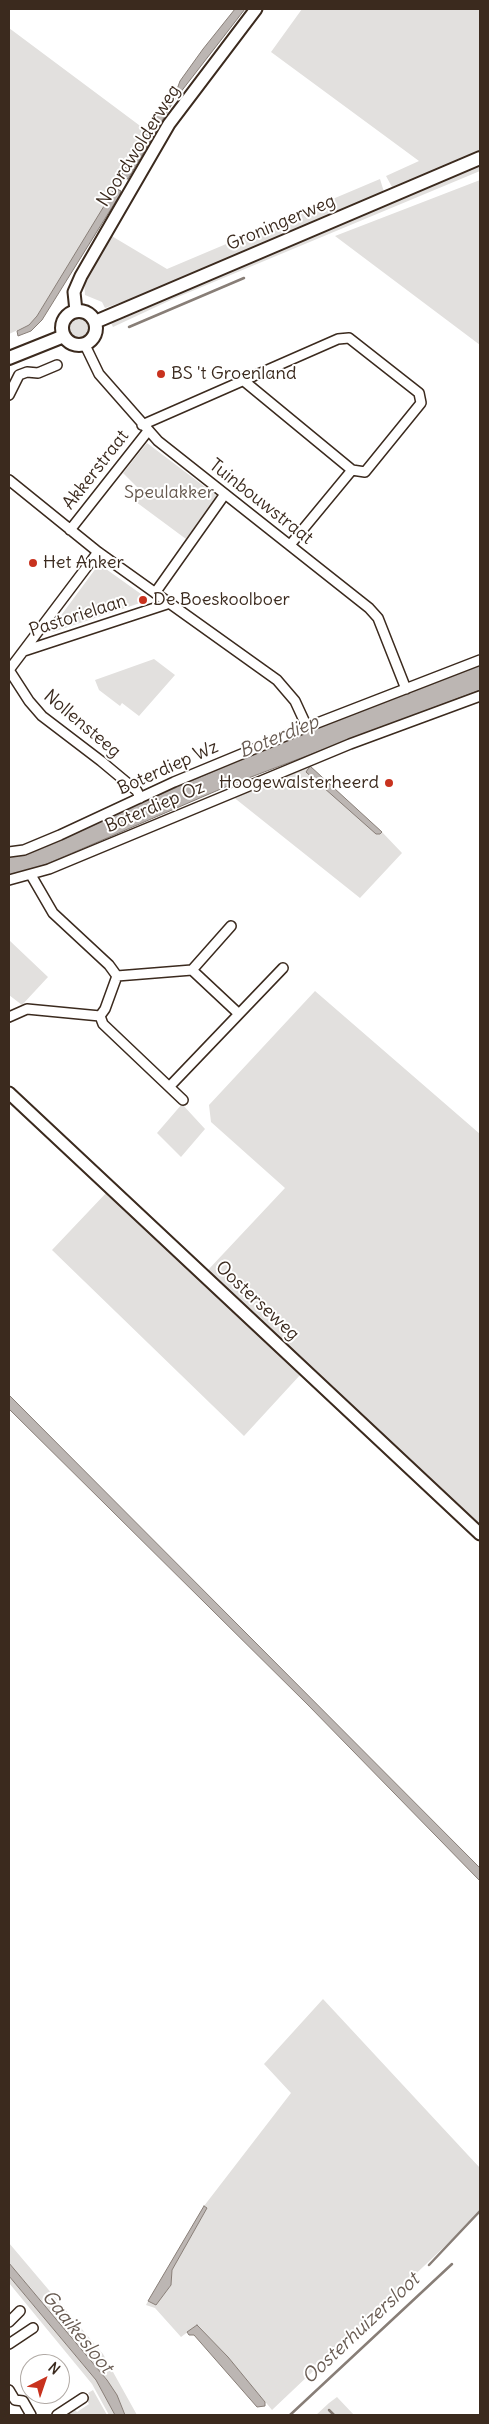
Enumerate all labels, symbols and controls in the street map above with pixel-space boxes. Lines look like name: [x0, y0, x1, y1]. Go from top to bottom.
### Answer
street label: Noordwolderweg: [93, 81, 185, 211]
street label: Groningerweg: [223, 190, 339, 256]
place label: BS 't Groenland: [171, 363, 297, 385]
marker: BS 't Groenland: [155, 368, 167, 380]
street label: Akkerstraat: [58, 426, 134, 514]
street label: Tuinbouwstraat: [205, 455, 317, 549]
park label: Speulakker: [124, 482, 214, 504]
place label: Het Anker: [43, 552, 124, 574]
marker: Het Anker: [27, 557, 39, 569]
place label: De Boeskoolboer: [153, 589, 290, 611]
street label: Pastorielaan: [27, 590, 129, 642]
marker: De Boeskoolboer: [137, 594, 149, 606]
street label: Nollensteeg: [39, 685, 125, 763]
water label: Boterdiep: [236, 711, 322, 763]
street label: Boterdiep Wz: [114, 736, 222, 800]
place label: Hoogewalsterheerd: [219, 772, 379, 794]
street label: Boterdiep Oz: [102, 776, 208, 838]
marker: Hoogewalsterheerd: [383, 777, 395, 789]
street label: Oosterseweg: [211, 1257, 303, 1345]
water label: Oosterhuizersloot: [298, 2269, 424, 2389]
water label: Gaaikesloot: [37, 2286, 117, 2378]
north arrow: [20, 2354, 70, 2404]
text: N: [45, 2358, 64, 2378]

